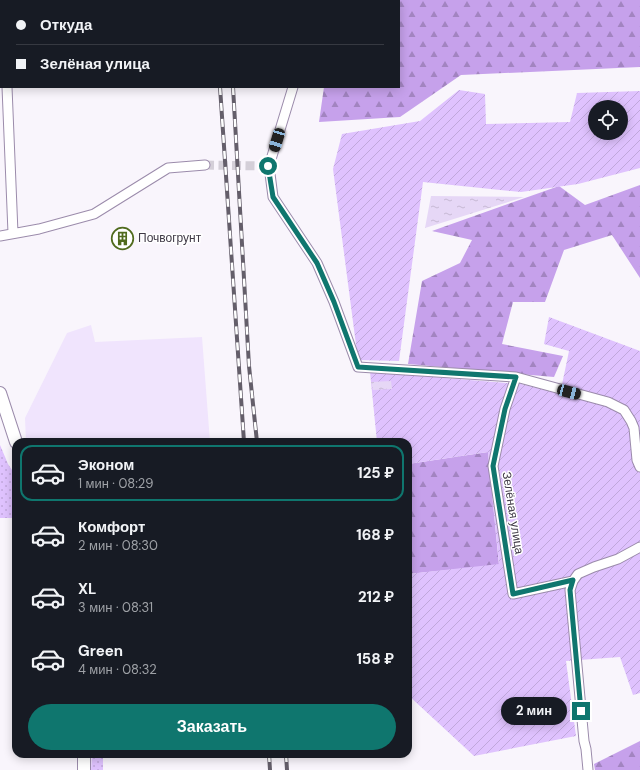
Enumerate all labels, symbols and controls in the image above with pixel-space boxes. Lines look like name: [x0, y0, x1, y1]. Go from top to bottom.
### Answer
text: Откуда: [40, 15, 92, 35]
text: Зелёная улица: [40, 54, 150, 74]
map controls: [588, 100, 628, 140]
button: locate: [588, 100, 628, 140]
car: [268, 127, 286, 153]
route start: [259, 157, 277, 175]
building icon: Почвогрунт: [110, 225, 136, 251]
place label: Почвогрунт: [138, 230, 202, 246]
car: [556, 383, 582, 401]
icon: car: [30, 455, 66, 491]
text: Эконом: [78, 455, 134, 475]
text: 125 ₽: [357, 463, 394, 483]
street label: Зелёная улица: [499, 471, 527, 556]
text: 1 мин · 08:29: [78, 475, 153, 492]
icon: car: [30, 517, 66, 553]
text: Комфорт: [78, 517, 145, 537]
text: 168 ₽: [356, 525, 394, 545]
text: 2 мин · 08:30: [78, 537, 158, 554]
icon: car: [30, 579, 66, 615]
text: XL: [78, 579, 96, 599]
text: 212 ₽: [358, 587, 394, 607]
text: 3 мин · 08:31: [78, 599, 153, 616]
icon: car: [30, 641, 66, 677]
text: Green: [78, 641, 123, 661]
text: 158 ₽: [356, 649, 394, 669]
text: 4 мин · 08:32: [78, 661, 157, 678]
callout: 2 мин: [501, 697, 567, 725]
text: 2 мин: [516, 702, 552, 719]
route end: [572, 702, 590, 720]
button: Заказать: [28, 704, 396, 750]

